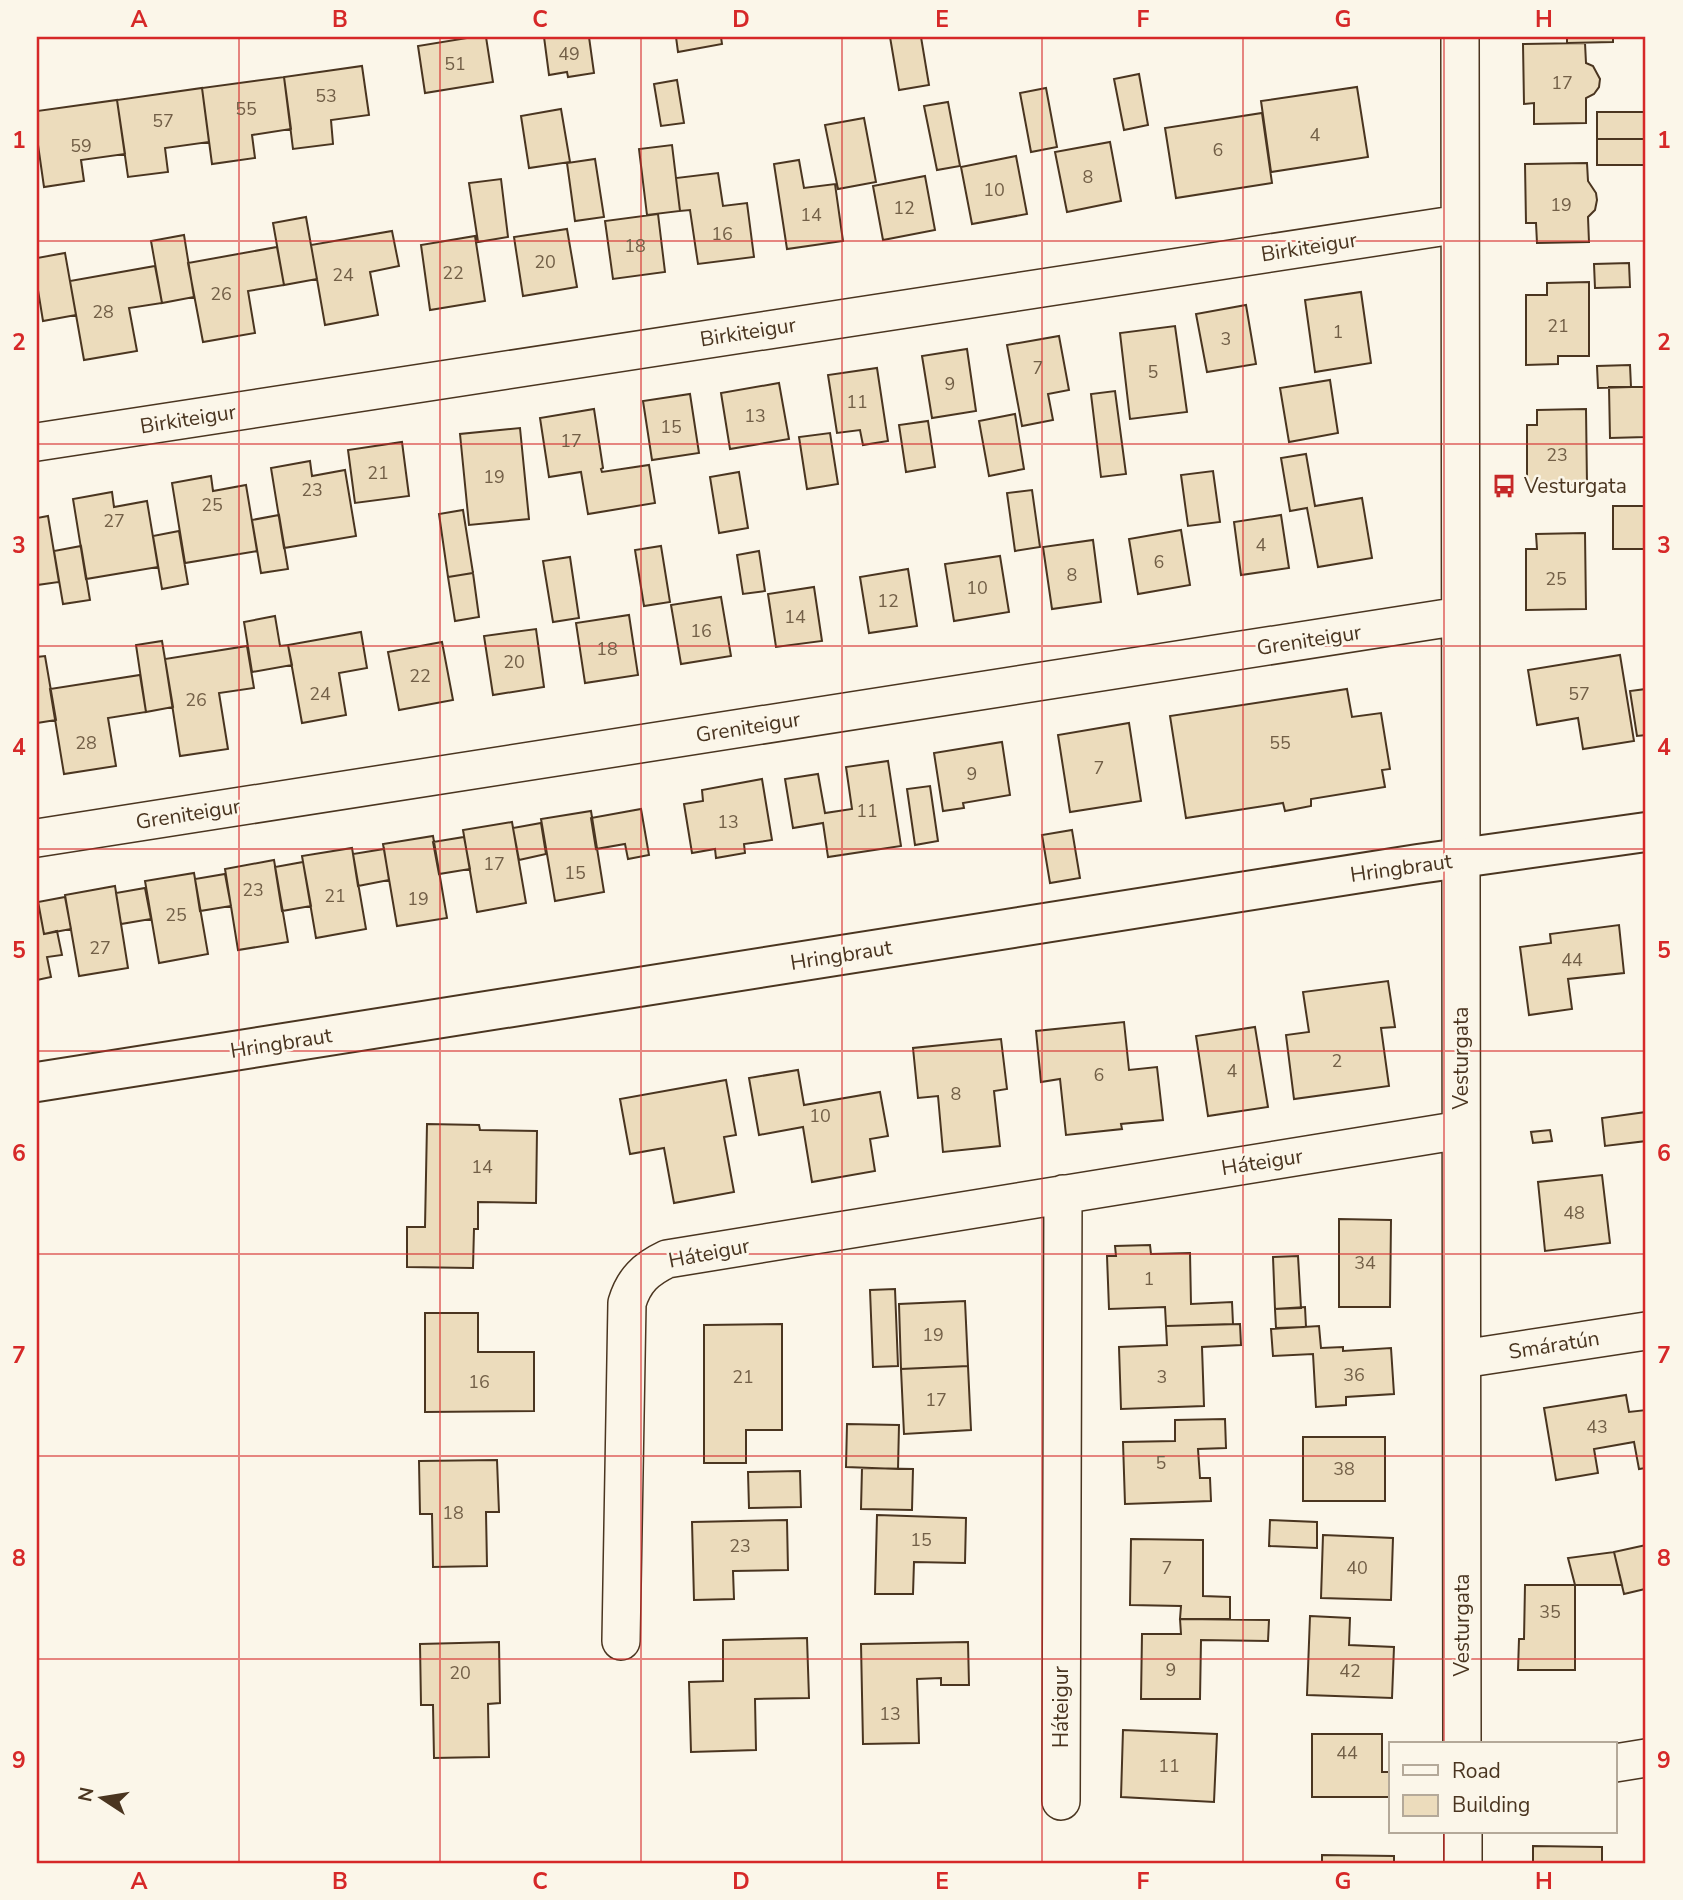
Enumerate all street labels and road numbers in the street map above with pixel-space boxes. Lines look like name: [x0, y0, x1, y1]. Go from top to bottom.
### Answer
street label: Birkiteigur: [1259, 226, 1359, 268]
street label: Birkiteigur: [698, 311, 798, 353]
street label: Birkiteigur: [138, 398, 238, 440]
street label: Greniteigur: [1255, 618, 1364, 662]
street label: Greniteigur: [694, 705, 803, 749]
street label: Greniteigur: [134, 792, 243, 836]
street label: Hringbraut: [1348, 847, 1454, 889]
street label: Hringbraut: [788, 933, 894, 977]
street label: Vesturgata: [1447, 1007, 1475, 1110]
street label: Hringbraut: [228, 1021, 334, 1065]
street label: Háteigur: [1219, 1142, 1305, 1182]
street label: Háteigur: [666, 1231, 752, 1275]
street label: Smáratún: [1507, 1324, 1601, 1366]
street label: Vesturgata: [1448, 1574, 1476, 1677]
street label: Háteigur: [1047, 1666, 1075, 1748]

